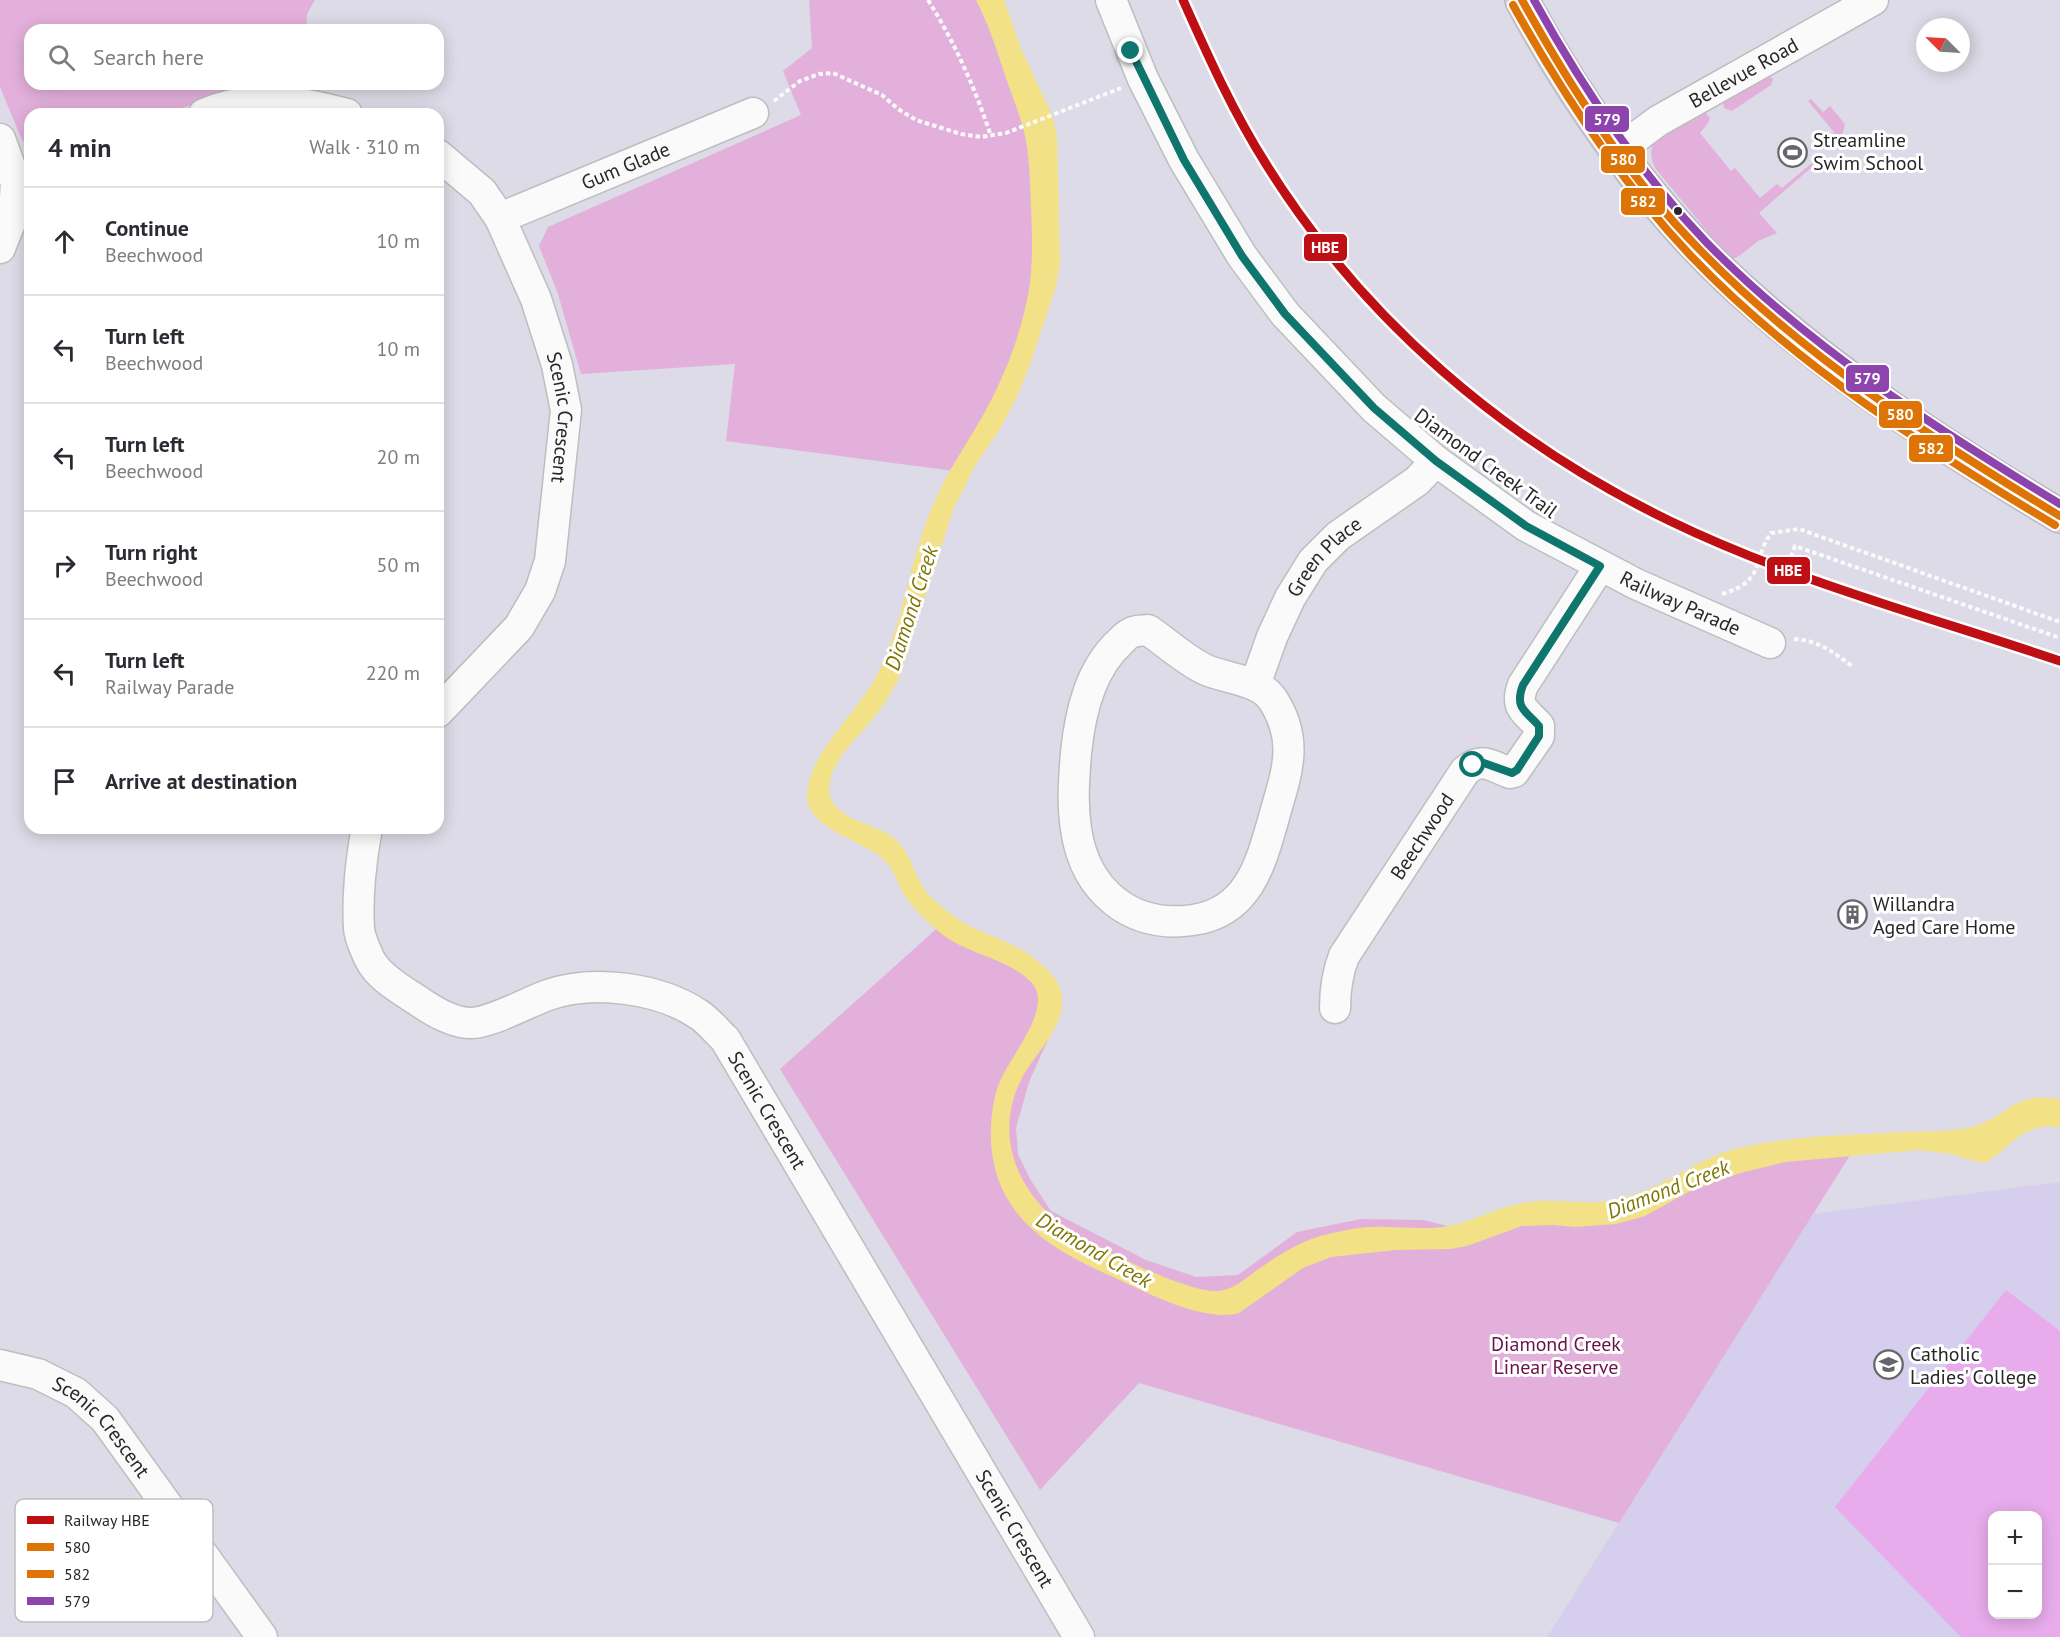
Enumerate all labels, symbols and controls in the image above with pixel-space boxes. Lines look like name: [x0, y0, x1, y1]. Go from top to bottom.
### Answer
north arrow: [1916, 18, 1970, 72]
search box: [24, 24, 444, 90]
street label: Bellevue Road: [1684, 32, 1803, 114]
route end: [1117, 37, 1143, 63]
icon: search: [45, 41, 78, 74]
text: Search here: [93, 43, 204, 71]
line badge: 579: [1584, 105, 1630, 133]
text: 579: [1593, 109, 1621, 129]
place label: Streamline Swim School: [1813, 127, 1923, 176]
text: 4 min: [48, 131, 111, 164]
text: Walk · 310 m: [309, 134, 420, 160]
street label: Gum Glade: [577, 136, 674, 196]
sports icon: Streamline Swim School: [1776, 136, 1808, 168]
line badge: 580: [1600, 145, 1646, 174]
text: 580: [1609, 149, 1637, 169]
line badge: 582: [1620, 187, 1666, 216]
text: 582: [1629, 191, 1657, 211]
unlabelled marker: [1672, 205, 1684, 217]
text: Continue: [105, 214, 189, 242]
icon: ahead: [48, 225, 81, 258]
text: 10 m: [377, 228, 420, 254]
line badge: HBE: [1303, 233, 1348, 262]
text: HBE: [1311, 237, 1339, 257]
text: Beechwood: [105, 242, 203, 268]
text: Turn left: [105, 322, 185, 350]
icon: left: [48, 333, 81, 366]
text: 10 m: [377, 336, 420, 362]
street label: Scenic Crescent: [541, 348, 579, 485]
text: Beechwood: [105, 350, 203, 376]
line badge: 579: [1845, 364, 1890, 393]
text: 579: [1853, 368, 1881, 388]
line badge: 580: [1878, 400, 1923, 429]
street label: Diamond Creek Trail: [1409, 402, 1563, 524]
text: 580: [1886, 404, 1914, 424]
text: Turn left: [105, 430, 185, 458]
line badge: 582: [1908, 434, 1954, 463]
text: 582: [1917, 438, 1945, 458]
icon: left: [48, 441, 81, 474]
text: 20 m: [377, 444, 420, 470]
text: Beechwood: [105, 458, 203, 484]
street label: Green Place: [1281, 511, 1367, 602]
text: Turn right: [105, 538, 197, 566]
water label: Diamond Creek: [878, 541, 944, 674]
icon: right: [48, 549, 81, 582]
text: 50 m: [377, 552, 420, 578]
line badge: HBE: [1766, 556, 1811, 585]
text: HBE: [1774, 560, 1802, 580]
street label: Railway Parade: [1615, 565, 1745, 641]
text: Beechwood: [105, 566, 203, 592]
text: Turn left: [105, 646, 185, 674]
icon: left: [48, 657, 81, 690]
text: 220 m: [366, 660, 420, 686]
text: Railway Parade: [105, 674, 234, 700]
route start: [1459, 751, 1485, 777]
icon: arrive: [48, 765, 81, 798]
text: Arrive at destination: [105, 767, 297, 795]
street label: Beechwood: [1384, 788, 1460, 885]
place label: Willandra Aged Care Home: [1873, 891, 2015, 940]
building icon: Willandra Aged Care Home: [1836, 899, 1868, 931]
street label: Scenic Crescent: [722, 1047, 812, 1174]
water label: Diamond Creek: [1603, 1153, 1735, 1225]
water label: Diamond Creek: [1031, 1206, 1158, 1295]
park label: Diamond Creek Linear Reserve: [1491, 1331, 1621, 1380]
place label: Catholic Ladies' College: [1910, 1341, 2037, 1390]
school or university icon: Catholic Ladies' College: [1873, 1349, 1905, 1381]
street label: Scenic Crescent: [48, 1370, 156, 1483]
street label: Scenic Crescent: [970, 1465, 1060, 1592]
legend: [15, 1499, 213, 1622]
text: Railway HBE: [64, 1510, 150, 1530]
map controls: [1988, 1511, 2042, 1619]
button: +: [1988, 1511, 2042, 1565]
text: 580: [64, 1537, 90, 1557]
text: 582: [64, 1564, 90, 1584]
button: −: [1988, 1565, 2042, 1619]
text: 579: [64, 1591, 90, 1611]

